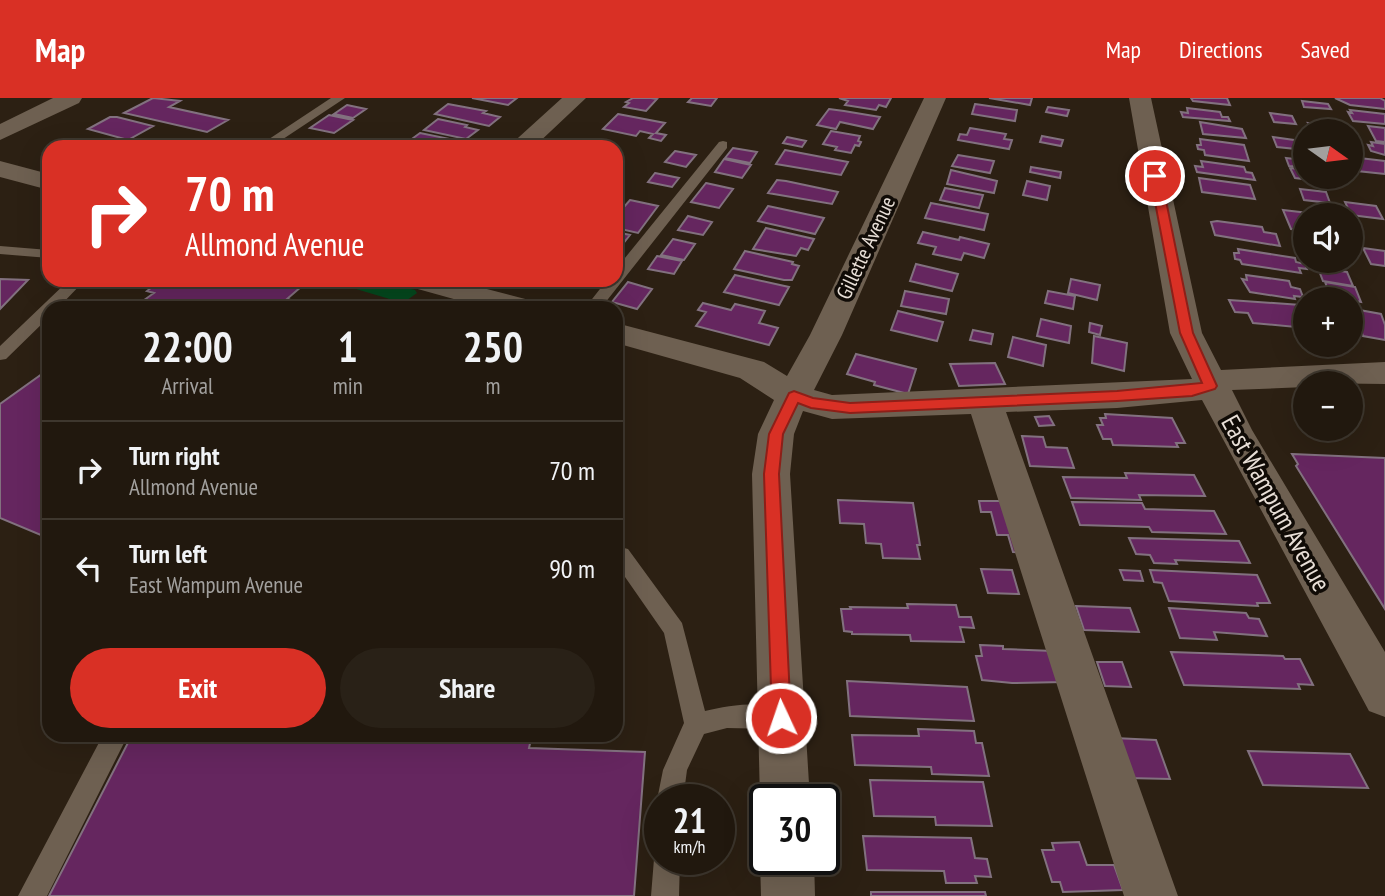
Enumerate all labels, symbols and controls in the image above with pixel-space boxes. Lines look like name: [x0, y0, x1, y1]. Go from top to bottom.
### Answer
text: Map: [35, 28, 85, 71]
text: Map: [1106, 34, 1141, 65]
text: Directions: [1179, 34, 1263, 65]
text: Saved: [1301, 34, 1350, 65]
north arrow: [1293, 119, 1363, 189]
map controls: [1293, 119, 1363, 441]
pin: [1125, 146, 1185, 206]
icon: arrive: [1136, 157, 1174, 195]
text: 70 m: [185, 161, 274, 225]
icon: right: [70, 168, 161, 259]
street label: Gillette Avenue: [830, 192, 901, 304]
button: sound: [1293, 203, 1363, 273]
text: Allmond Avenue: [185, 223, 364, 265]
button: +: [1293, 287, 1363, 357]
text: 22:00: [142, 319, 233, 374]
text: 1: [338, 319, 358, 374]
text: 250: [463, 319, 523, 374]
text: Arrival: [161, 371, 213, 400]
text: min: [333, 371, 363, 400]
text: m: [485, 371, 500, 400]
button: −: [1293, 371, 1363, 441]
street label: East Wampum Avenue: [1214, 409, 1339, 597]
text: Turn right: [129, 439, 220, 472]
icon: right: [70, 451, 108, 489]
text: 70 m: [549, 454, 595, 487]
text: Allmond Avenue: [129, 472, 258, 501]
text: Turn left: [129, 537, 207, 570]
icon: left: [70, 549, 108, 587]
text: 90 m: [549, 552, 595, 585]
text: East Wampum Avenue: [129, 570, 303, 599]
button: Exit: [70, 648, 326, 728]
button: Share: [340, 648, 595, 728]
position arrow: [744, 681, 818, 755]
speed limit sign: 30: [749, 784, 840, 875]
text: 21: [673, 797, 706, 843]
text: km/h: [674, 835, 705, 858]

